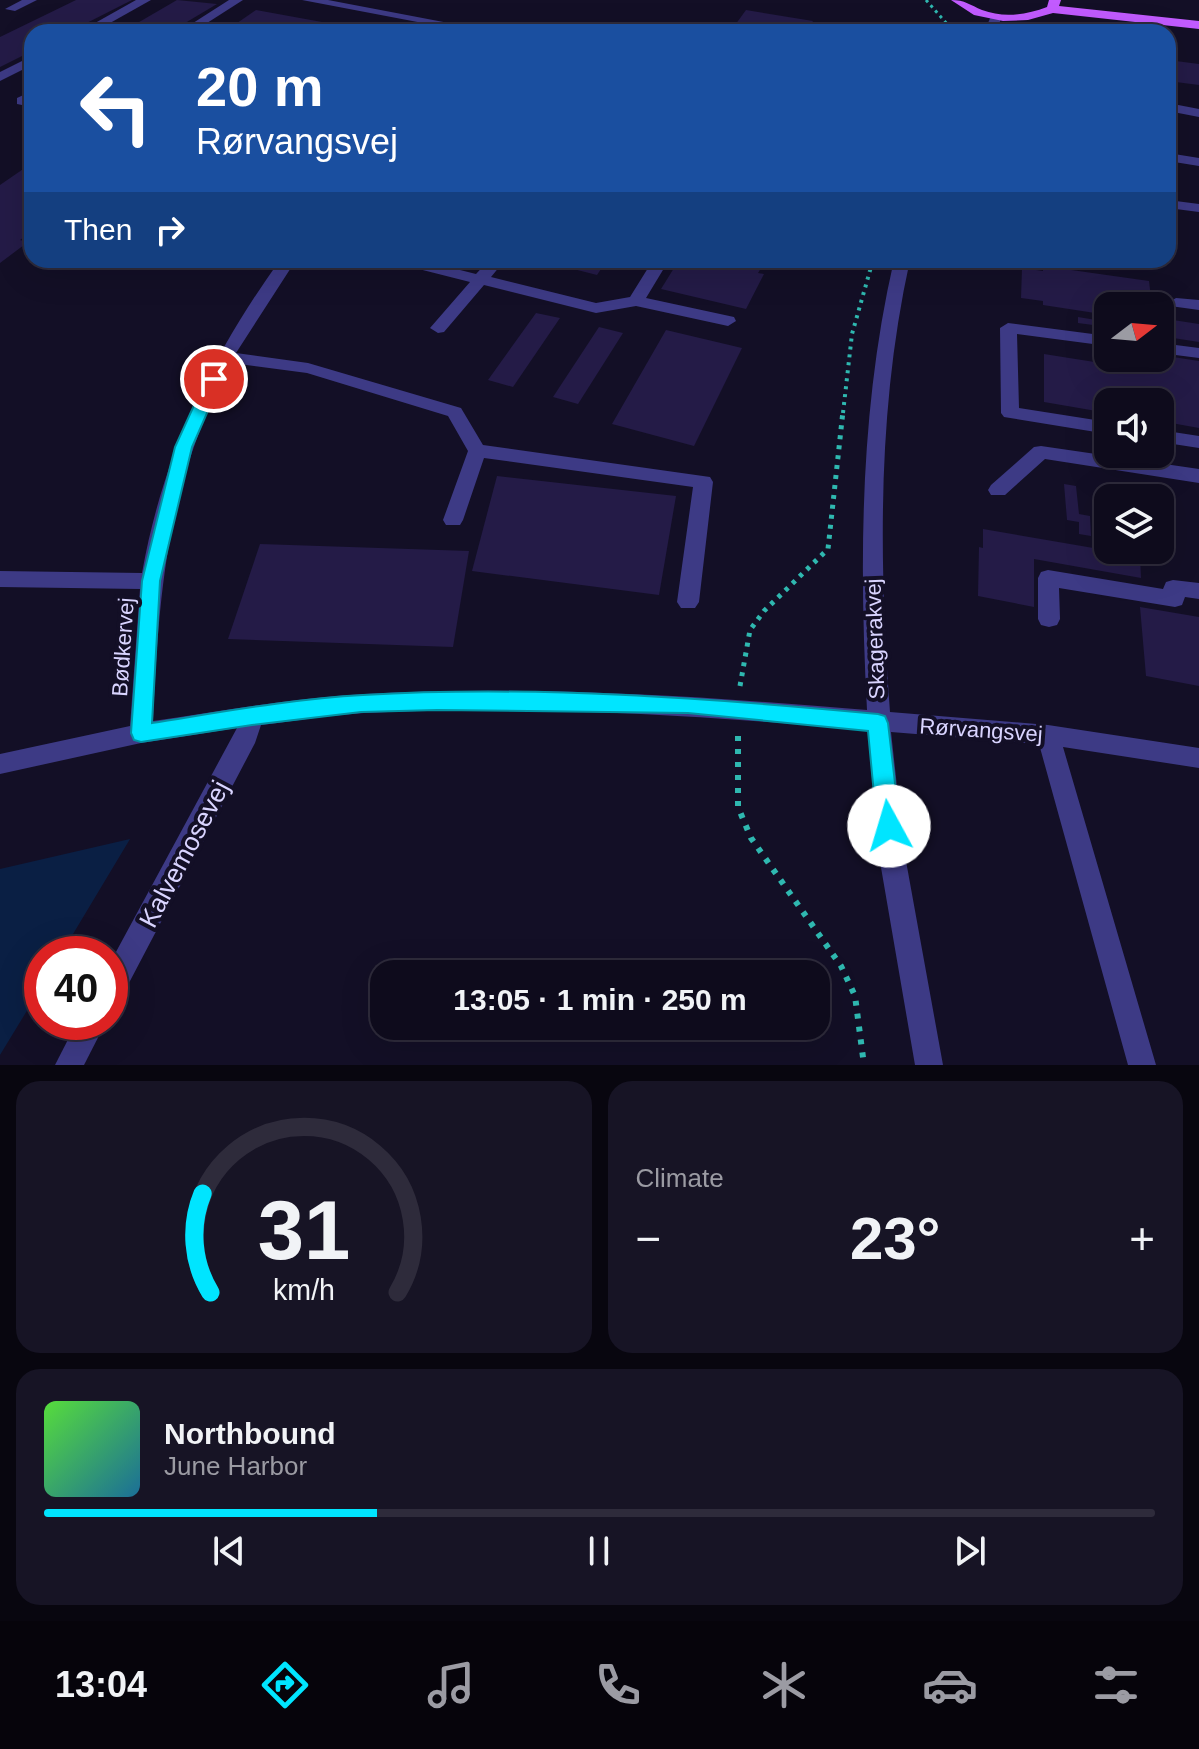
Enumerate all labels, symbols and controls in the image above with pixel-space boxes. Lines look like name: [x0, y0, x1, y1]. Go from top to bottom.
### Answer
text: 20 m: [196, 55, 324, 118]
icon: left: [64, 56, 168, 160]
text: Rørvangsvej: [196, 121, 398, 162]
icon: right: [148, 208, 192, 252]
text: Then: [64, 213, 132, 246]
north arrow: [1094, 292, 1174, 372]
map controls: [1094, 292, 1174, 564]
pin: [180, 345, 248, 413]
icon: arrive: [192, 357, 236, 401]
button: sound: [1094, 388, 1174, 468]
button: layers: [1094, 484, 1174, 564]
street label: Skagerakvej: [860, 578, 890, 700]
street label: Bødkervej: [107, 597, 139, 697]
street label: Rørvangsvej: [919, 713, 1043, 747]
street label: Kalvemosevej: [133, 776, 235, 932]
position arrow: [847, 784, 931, 868]
speed limit sign: 40: [24, 936, 128, 1040]
text: 13:05 · 1 min · 250 m: [453, 983, 747, 1016]
text: Climate: [636, 1163, 724, 1193]
text: 31: [257, 1184, 350, 1277]
text: 23°: [850, 1205, 941, 1272]
text: −: [636, 1214, 661, 1263]
text: +: [1129, 1214, 1155, 1263]
text: km/h: [273, 1274, 335, 1306]
text: Northbound: [164, 1417, 336, 1450]
text: June Harbor: [164, 1451, 307, 1481]
icon: previous: [207, 1529, 251, 1573]
icon: pause: [577, 1529, 621, 1573]
icon: next: [948, 1529, 992, 1573]
icon: directions: [257, 1657, 313, 1713]
icon: music: [423, 1657, 479, 1713]
icon: phone: [590, 1657, 646, 1713]
icon: climate: [756, 1657, 812, 1713]
icon: car: [922, 1657, 978, 1713]
icon: filters: [1088, 1657, 1144, 1713]
text: 13:04: [55, 1664, 147, 1705]

